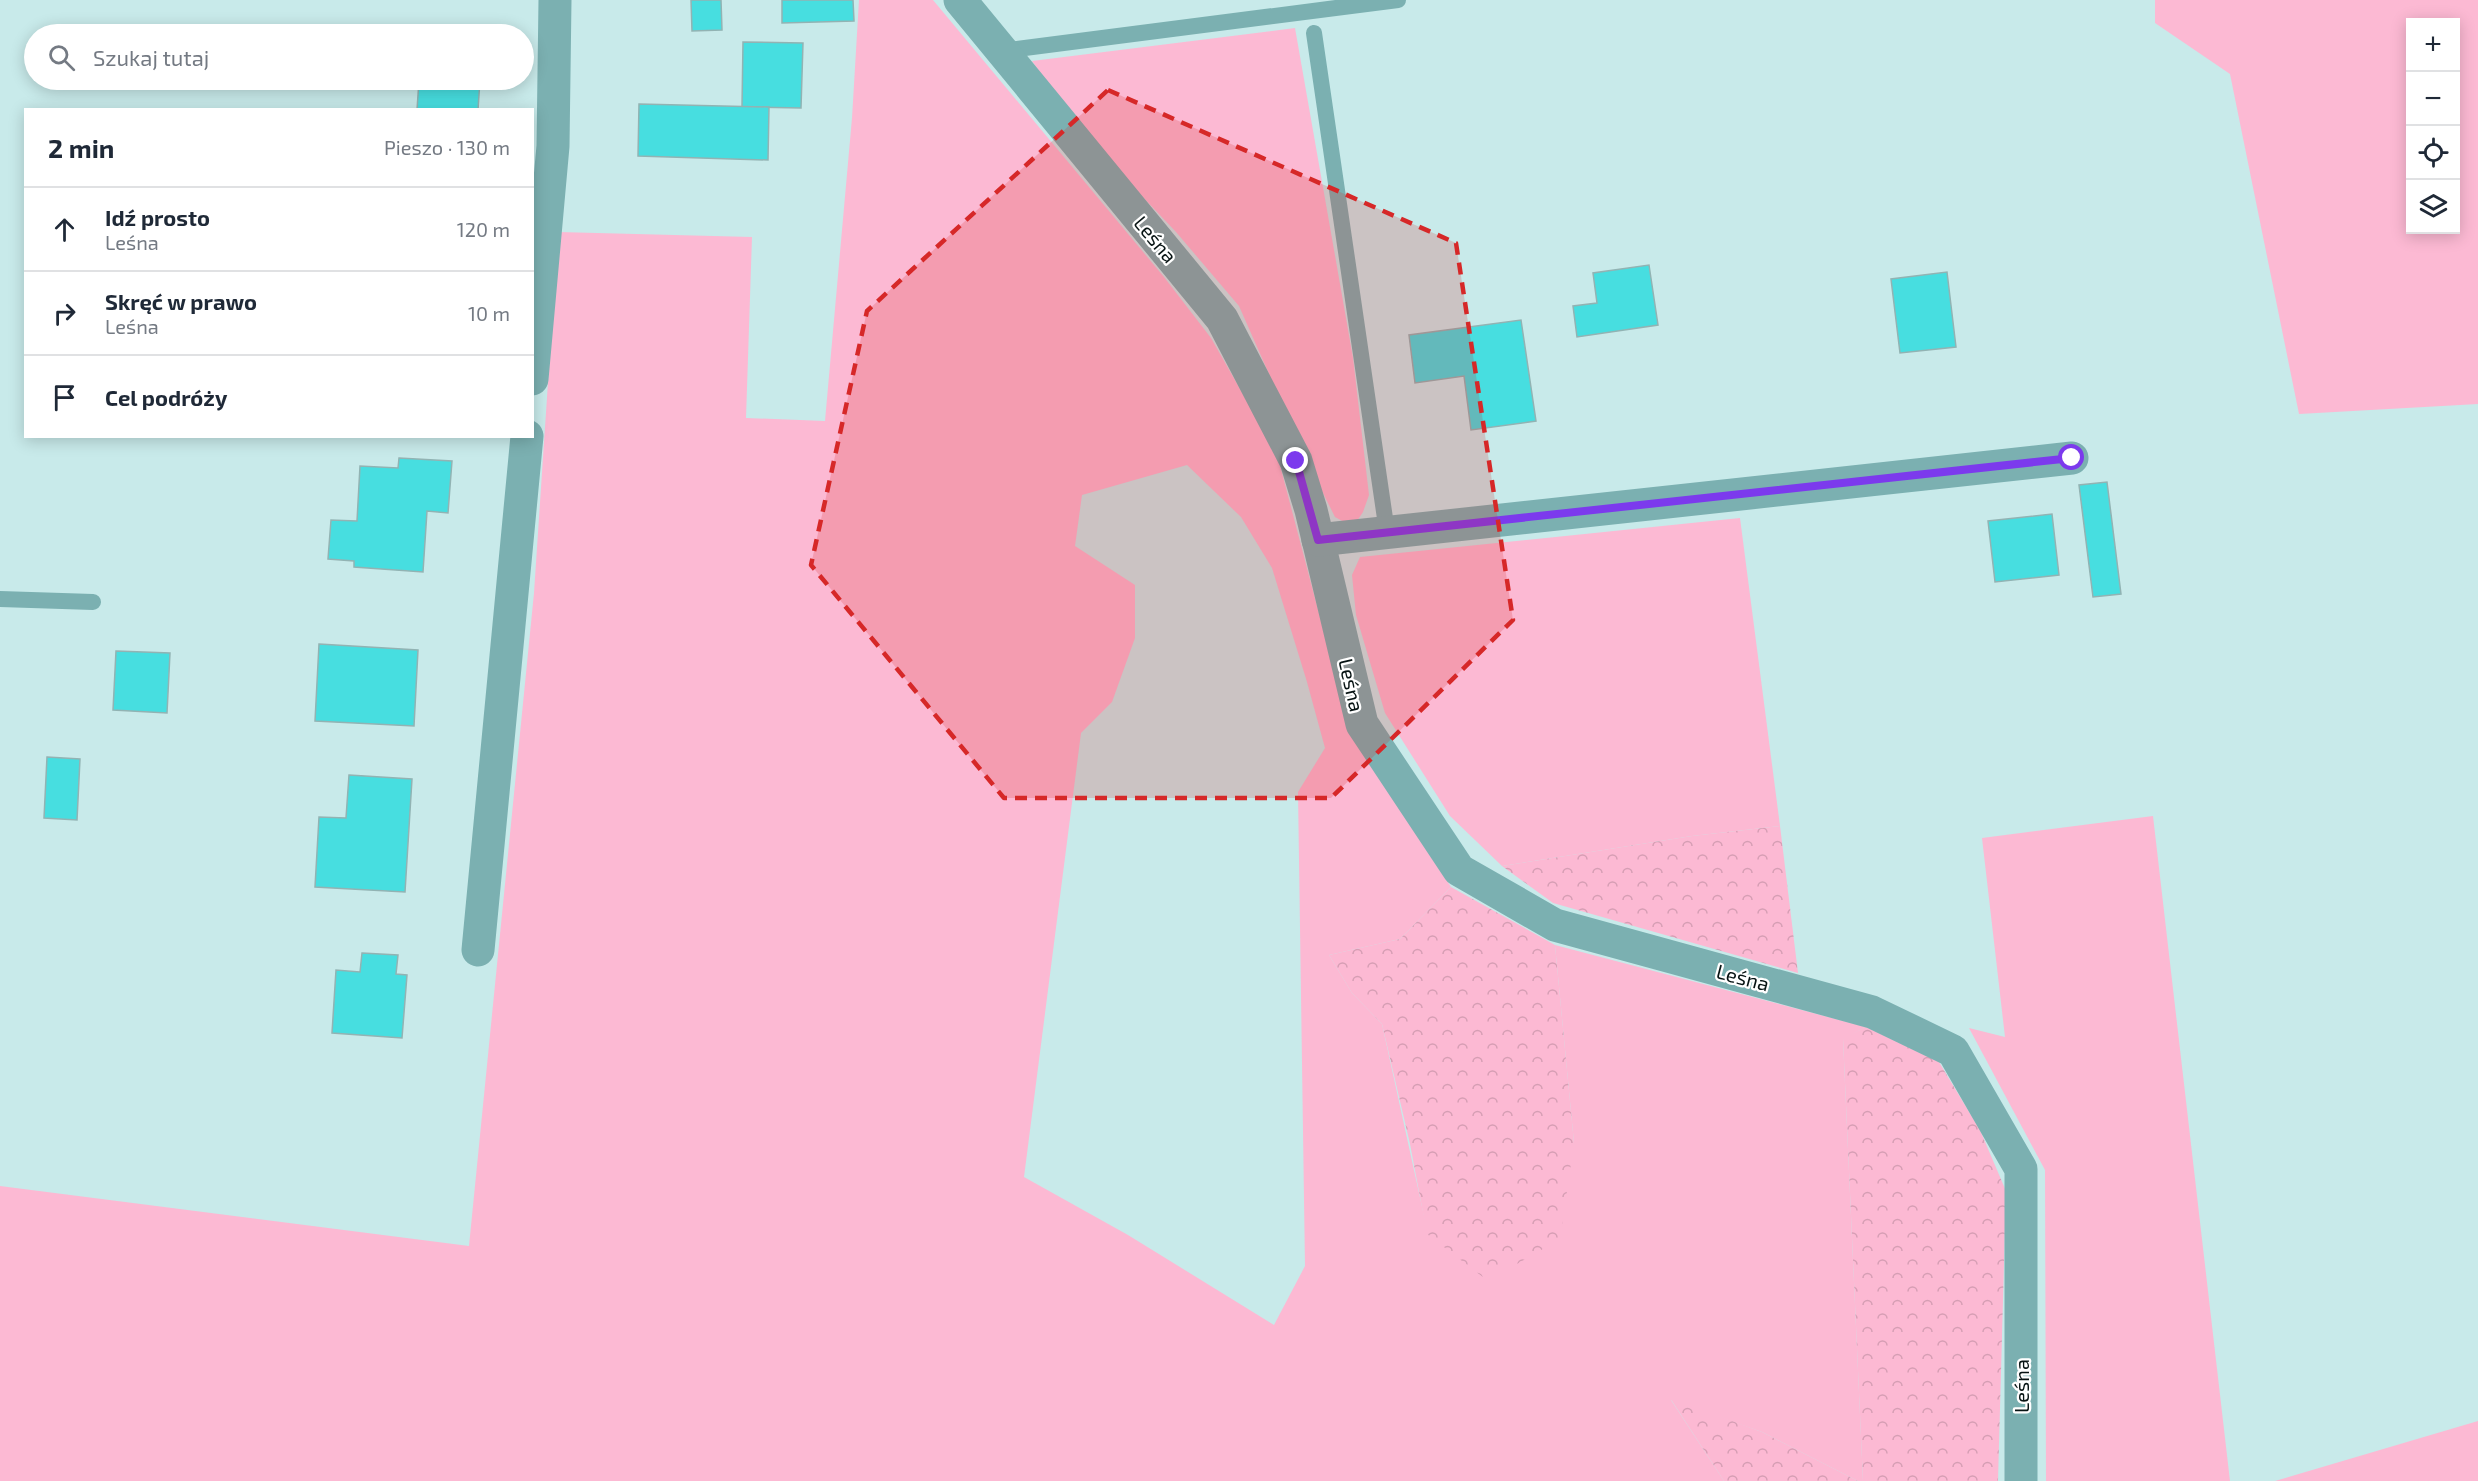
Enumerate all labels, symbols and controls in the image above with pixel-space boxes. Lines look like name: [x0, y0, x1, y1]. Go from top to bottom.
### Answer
map controls: [2406, 18, 2460, 234]
button: +: [2406, 18, 2460, 72]
search box: [24, 24, 534, 90]
icon: search: [45, 41, 78, 74]
text: Szukaj tutaj: [93, 44, 209, 70]
button: −: [2406, 72, 2460, 126]
button: locate: [2406, 126, 2460, 180]
text: 2 min: [48, 132, 114, 163]
text: Pieszo · 130 m: [384, 135, 510, 159]
button: layers: [2406, 180, 2460, 234]
text: Idź prosto: [105, 204, 210, 230]
street label: Leśna: [1130, 211, 1182, 267]
icon: ahead: [48, 213, 81, 246]
text: 120 m: [457, 217, 510, 241]
text: Leśna: [105, 230, 159, 254]
text: Skręć w prawo: [105, 288, 257, 314]
icon: right: [48, 297, 81, 330]
text: 10 m: [468, 301, 510, 325]
text: Leśna: [105, 314, 159, 338]
icon: arrive: [48, 381, 81, 414]
text: Cel podróży: [105, 384, 227, 410]
route start: [2058, 444, 2084, 470]
route end: [1282, 447, 1308, 473]
street label: Leśna: [1334, 656, 1370, 714]
street label: Leśna: [1714, 958, 1772, 996]
street label: Leśna: [2009, 1359, 2033, 1413]

